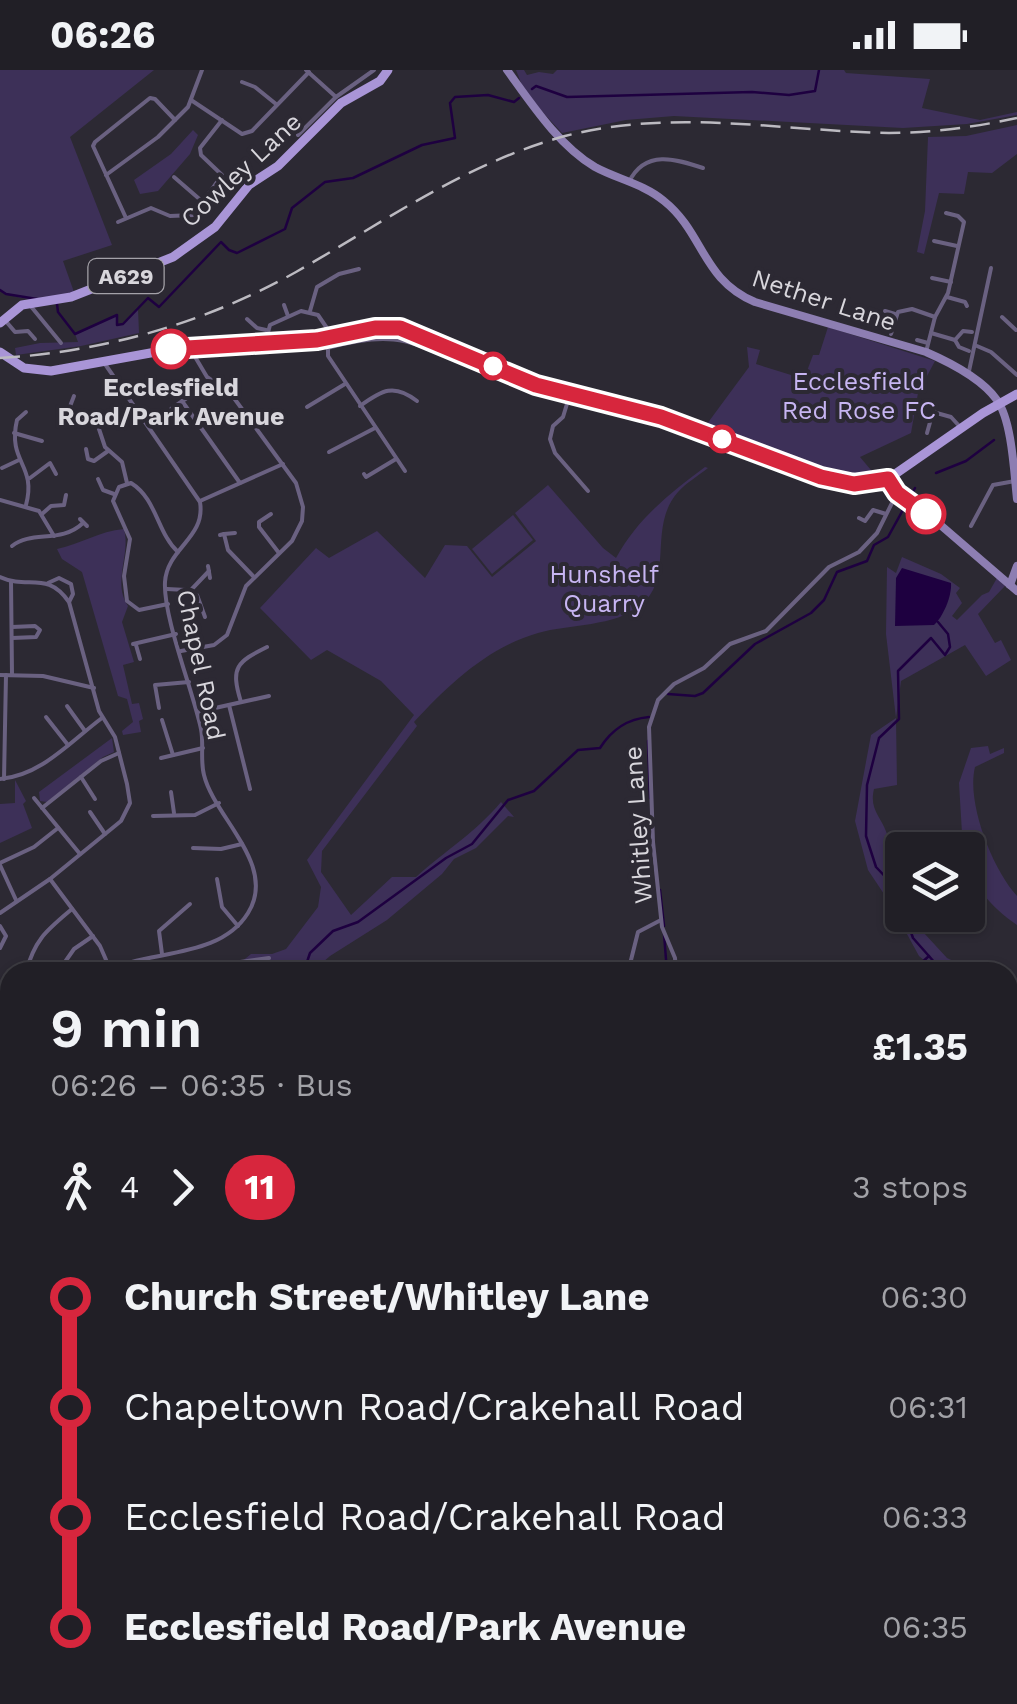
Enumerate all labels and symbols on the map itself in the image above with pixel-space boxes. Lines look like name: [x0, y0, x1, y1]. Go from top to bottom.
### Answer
street label: Cowley Lane: [175, 107, 307, 233]
road number: A629: [88, 259, 164, 293]
street label: Nether Lane: [748, 263, 900, 337]
marker: Ecclesfield Road/Park Avenue: [152, 330, 190, 368]
unlabelled marker: [480, 353, 506, 379]
park label: Ecclesfield Red Rose FC: [782, 367, 936, 425]
place label: Ecclesfield Road/Park Avenue: [58, 373, 284, 431]
unlabelled marker: [709, 426, 735, 452]
unlabelled marker: [907, 495, 945, 533]
park label: Hunshelf Quarry: [549, 560, 659, 618]
street label: Chapel Road: [171, 587, 231, 743]
street label: Whitley Lane: [618, 745, 658, 905]

